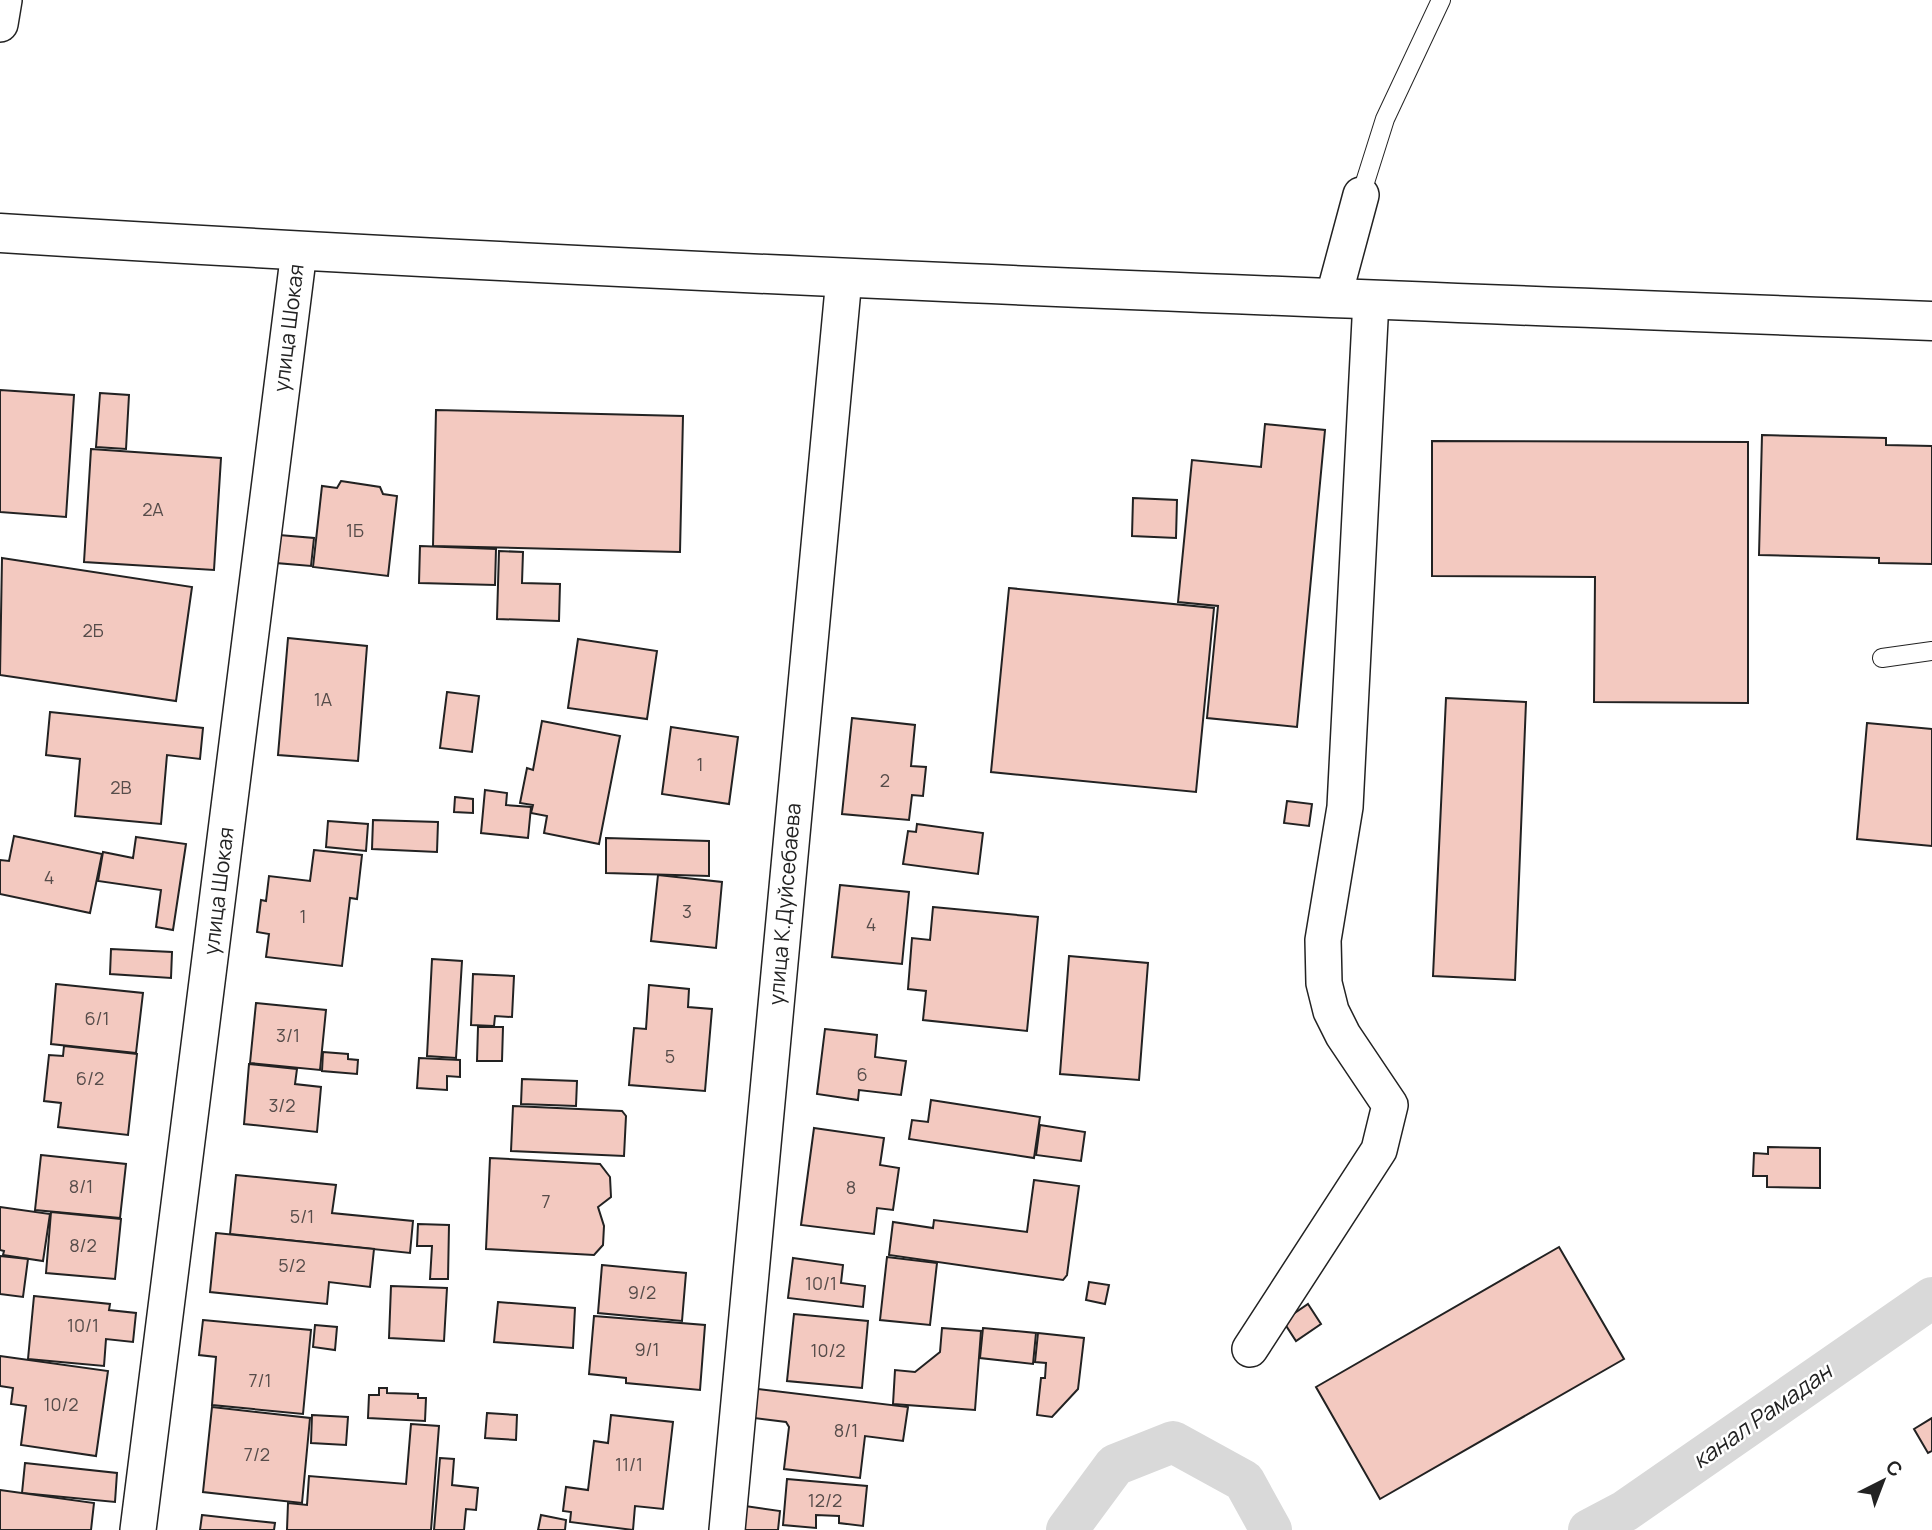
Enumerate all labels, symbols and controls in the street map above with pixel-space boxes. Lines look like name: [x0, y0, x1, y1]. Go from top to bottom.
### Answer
street label: улица Шокая: [266, 262, 310, 393]
house number: 2А: [142, 497, 164, 521]
house number: 1Б: [346, 518, 364, 542]
house number: 2Б: [82, 618, 104, 642]
house number: 1А: [314, 687, 333, 711]
house number: 1: [696, 752, 704, 776]
house number: 2: [880, 768, 890, 792]
house number: 2В: [110, 775, 132, 799]
street label: улица К.Дуйсебаева: [761, 802, 807, 1006]
street label: улица Шокая: [196, 825, 240, 956]
house number: 4: [44, 865, 54, 889]
house number: 3: [682, 899, 692, 923]
house number: 1: [299, 904, 307, 928]
house number: 4: [866, 912, 876, 936]
house number: 6/1: [84, 1006, 110, 1030]
house number: 3/1: [276, 1023, 300, 1047]
house number: 5: [665, 1044, 675, 1068]
house number: 6: [856, 1062, 868, 1086]
house number: 6/2: [76, 1066, 104, 1090]
house number: 3/2: [268, 1093, 296, 1117]
house number: 8/1: [69, 1174, 93, 1198]
house number: 8: [846, 1175, 856, 1199]
house number: 7: [541, 1189, 551, 1213]
house number: 5/1: [290, 1204, 314, 1228]
house number: 8/2: [69, 1233, 97, 1257]
house number: 5/2: [278, 1253, 306, 1277]
house number: 10/1: [805, 1271, 837, 1295]
house number: 9/2: [628, 1280, 656, 1304]
house number: 10/1: [67, 1313, 99, 1337]
house number: 9/1: [634, 1337, 660, 1361]
house number: 10/2: [810, 1338, 846, 1362]
water label: канал Рамадан: [1685, 1354, 1840, 1475]
house number: 7/1: [248, 1368, 272, 1392]
house number: 10/2: [43, 1392, 79, 1416]
house number: 8/1: [834, 1418, 858, 1442]
house number: 7/2: [244, 1442, 270, 1466]
north arrow: [1848, 1446, 1918, 1516]
house number: 11/1: [615, 1452, 643, 1476]
text: С: [1880, 1454, 1908, 1483]
house number: 12/2: [808, 1488, 842, 1512]

